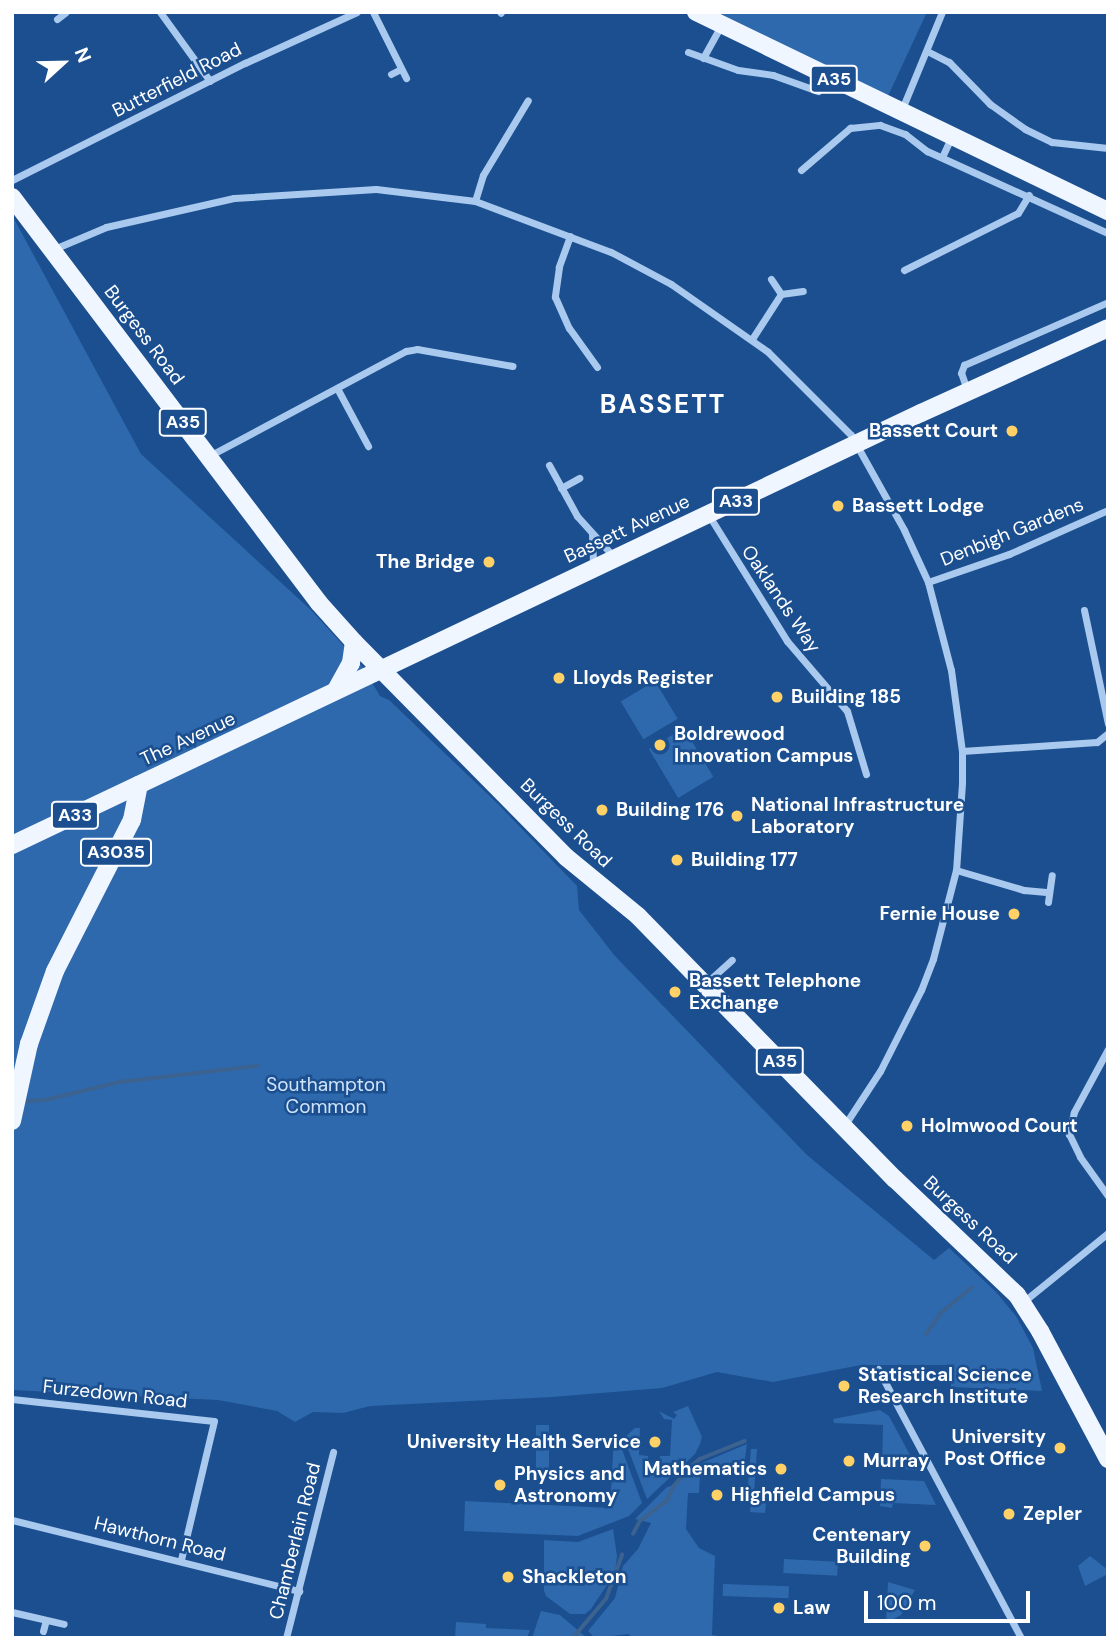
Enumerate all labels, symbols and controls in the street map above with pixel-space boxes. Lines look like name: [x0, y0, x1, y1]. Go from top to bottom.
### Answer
north arrow: [28, 28, 98, 98]
street label: Butterfield Road: [109, 38, 245, 122]
text: N: [69, 44, 97, 66]
road number: A35: [810, 64, 858, 94]
street label: Burgess Road: [99, 281, 189, 389]
district label: BASSETT: [601, 389, 725, 421]
road number: A35: [158, 408, 208, 436]
place label: Bassett Court: [869, 420, 998, 442]
marker: Bassett Court: [1004, 423, 1020, 439]
road number: A33: [712, 486, 760, 516]
street label: Bassett Avenue: [561, 490, 693, 568]
street label: Denbigh Gardens: [937, 493, 1087, 571]
place label: Bassett Lodge: [852, 495, 984, 517]
marker: Bassett Lodge: [830, 498, 846, 514]
street label: Oaklands Way: [737, 541, 825, 657]
place label: The Bridge: [376, 551, 475, 573]
marker: The Bridge: [481, 554, 497, 570]
place label: Lloyds Register: [573, 667, 713, 689]
marker: Lloyds Register: [551, 670, 567, 686]
place label: Building 185: [791, 686, 901, 708]
marker: Building 185: [769, 689, 785, 705]
street label: The Avenue: [137, 707, 239, 771]
place label: Boldrewood Innovation Campus: [674, 723, 853, 767]
marker: Boldrewood Innovation Campus: [652, 737, 668, 753]
street label: Burgess Road: [515, 774, 617, 872]
place label: National Infrastructure Laboratory: [751, 794, 964, 838]
place label: Building 176: [616, 799, 724, 821]
road number: A33: [50, 800, 100, 830]
marker: Building 176: [594, 802, 610, 818]
marker: National Infrastructure Laboratory: [729, 808, 745, 824]
road number: A3035: [79, 838, 153, 866]
place label: Building 177: [691, 849, 798, 871]
marker: Building 177: [669, 852, 685, 868]
place label: Fernie House: [879, 903, 1000, 925]
marker: Fernie House: [1006, 906, 1022, 922]
place label: Bassett Telephone Exchange: [689, 970, 861, 1014]
marker: Bassett Telephone Exchange: [667, 984, 683, 1000]
road number: A35: [756, 1046, 804, 1076]
park label: Southampton Common: [266, 1074, 386, 1118]
place label: Holmwood Court: [921, 1115, 1078, 1137]
marker: Holmwood Court: [899, 1118, 915, 1134]
street label: Burgess Road: [919, 1171, 1021, 1269]
place label: Statistical Science Research Institute: [858, 1364, 1032, 1408]
street label: Furzedown Road: [42, 1375, 188, 1413]
marker: Statistical Science Research Institute: [836, 1378, 852, 1394]
place label: University Post Office: [944, 1426, 1046, 1470]
place label: University Health Service: [407, 1431, 641, 1453]
marker: University Health Service: [647, 1434, 663, 1450]
marker: University Post Office: [1052, 1440, 1068, 1456]
place label: Murray: [863, 1450, 929, 1472]
marker: Murray: [841, 1453, 857, 1469]
place label: Mathematics: [644, 1458, 767, 1480]
street label: Chamberlain Road: [264, 1460, 326, 1622]
marker: Mathematics: [773, 1461, 789, 1477]
place label: Physics and Astronomy: [514, 1463, 625, 1507]
marker: Physics and Astronomy: [492, 1477, 508, 1493]
place label: Highfield Campus: [731, 1484, 895, 1506]
marker: Highfield Campus: [709, 1487, 725, 1503]
place label: Zepler: [1023, 1503, 1082, 1525]
marker: Zepler: [1001, 1506, 1017, 1522]
street label: Hawthorn Road: [92, 1512, 228, 1566]
place label: Centenary Building: [812, 1524, 911, 1568]
marker: Centenary Building: [917, 1538, 933, 1554]
place label: Shackleton: [522, 1566, 627, 1588]
marker: Shackleton: [500, 1569, 516, 1585]
scale bar: [868, 1576, 1034, 1620]
text: 100 m: [877, 1589, 937, 1617]
place label: Law: [793, 1597, 830, 1619]
marker: Law: [771, 1600, 787, 1616]

